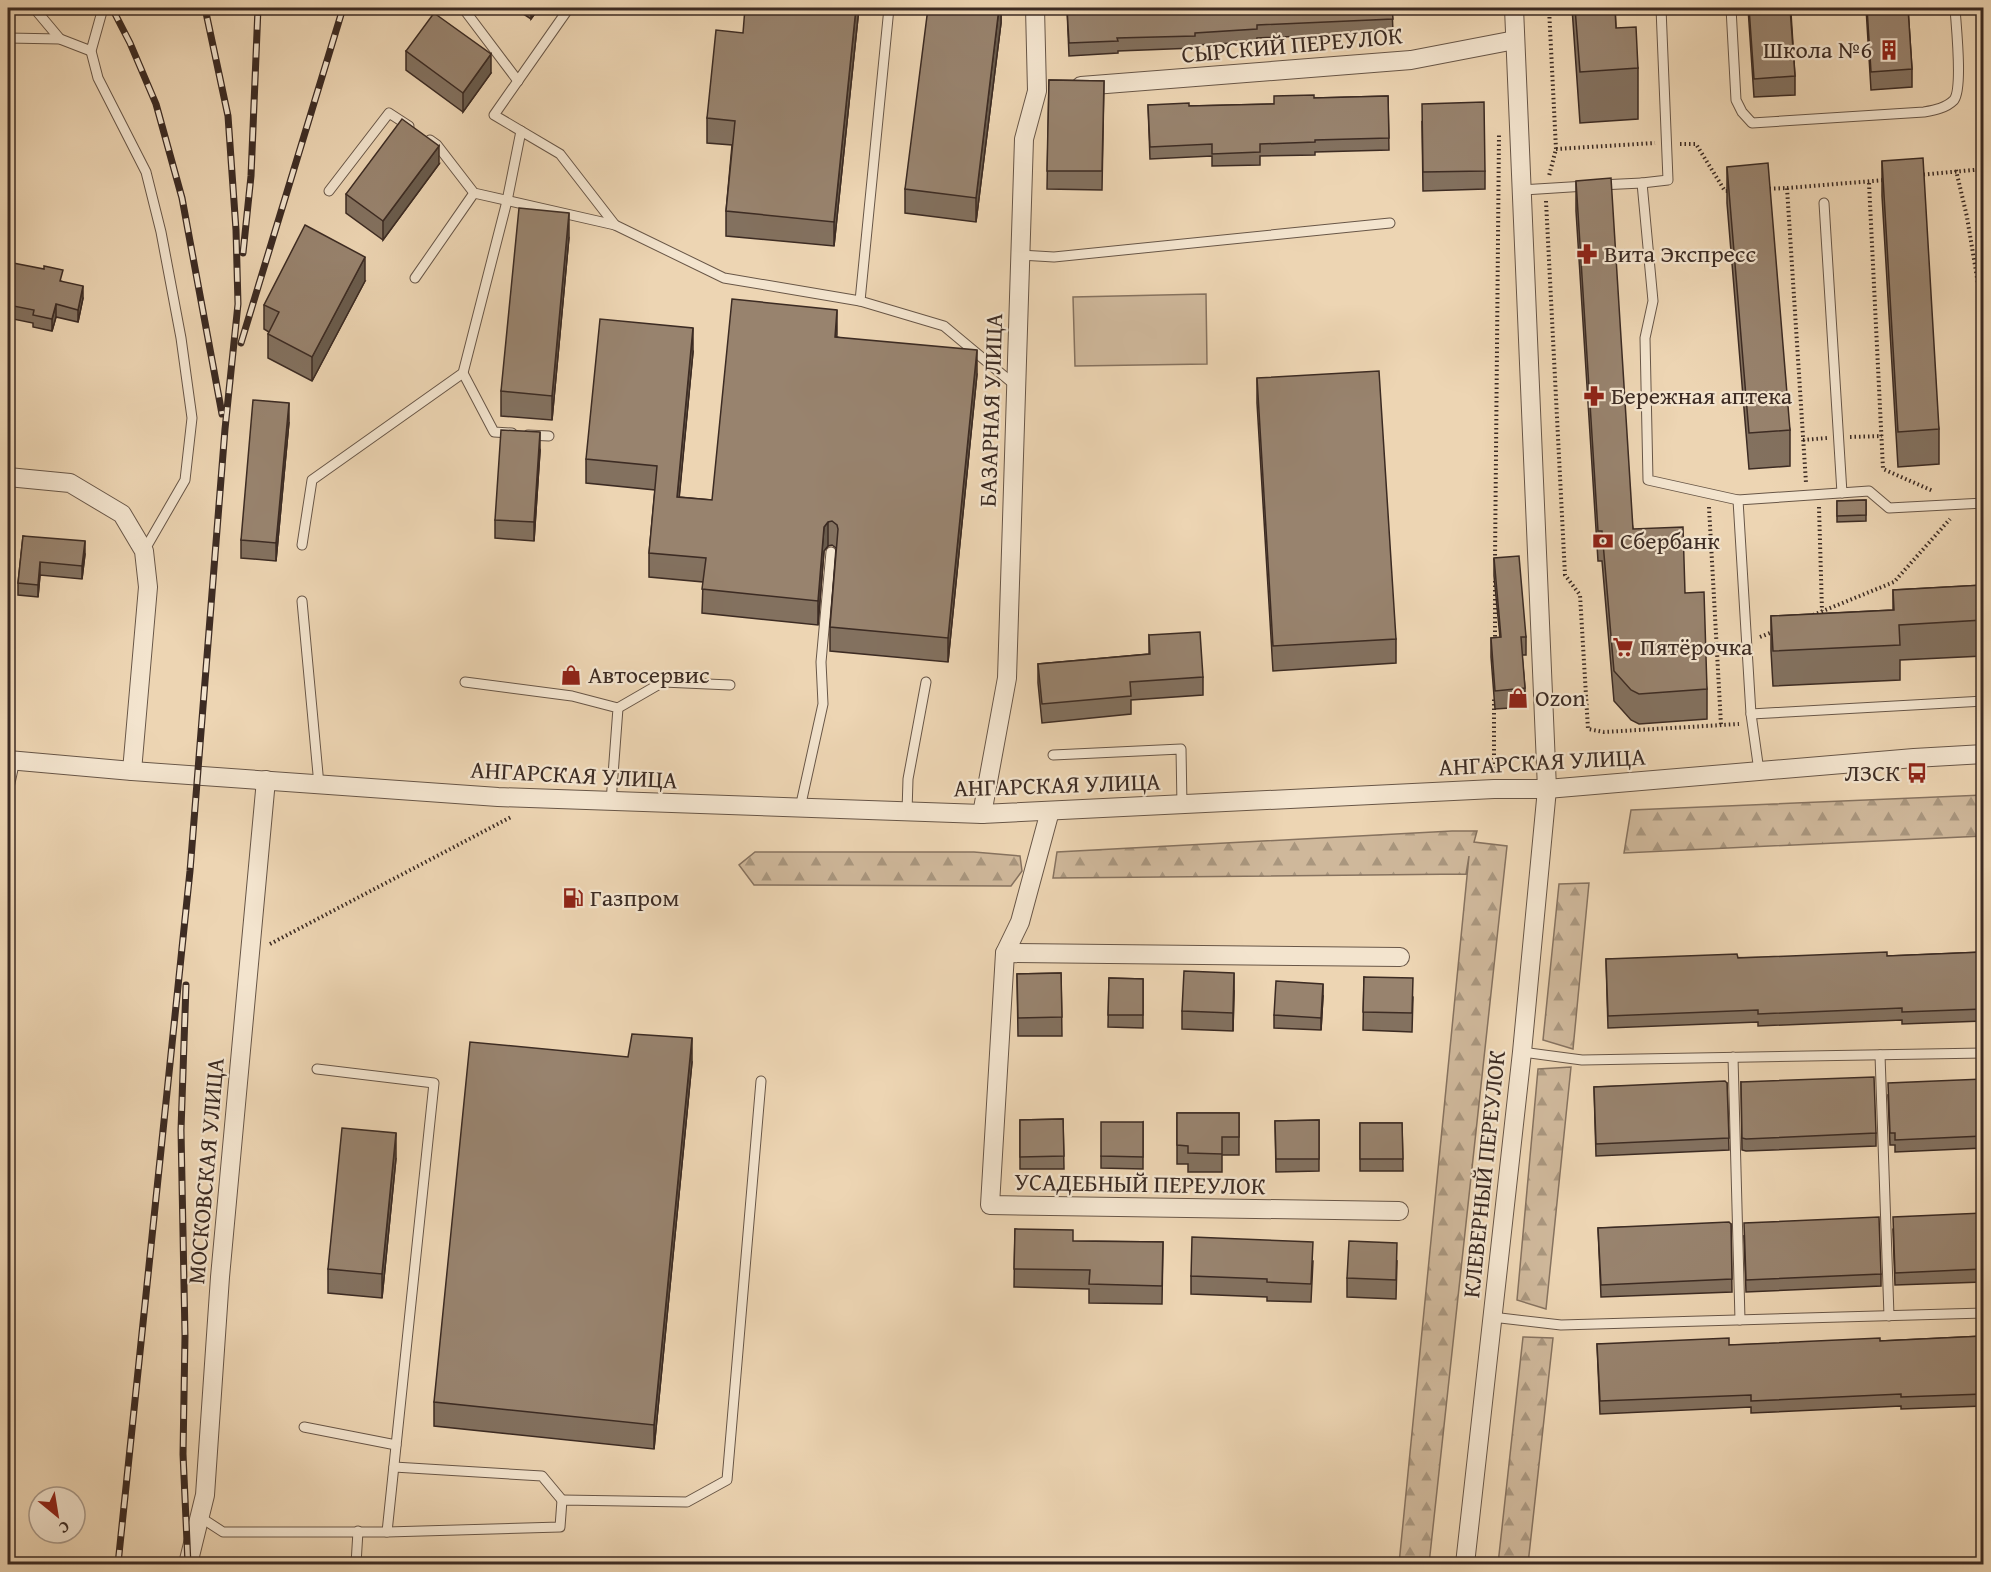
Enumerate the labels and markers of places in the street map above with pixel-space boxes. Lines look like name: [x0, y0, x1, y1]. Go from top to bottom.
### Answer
place label: Школа №6: [1763, 32, 1872, 67]
building icon: Школа №6: [1877, 38, 1901, 62]
place label: Вита Экспресс: [1604, 236, 1756, 271]
pharmacy icon: Вита Экспресс: [1575, 242, 1599, 266]
place label: Бережная аптека: [1611, 378, 1793, 413]
pharmacy icon: Бережная аптека: [1582, 384, 1606, 408]
place label: Сбербанк: [1620, 523, 1720, 558]
bank icon: Сбербанк: [1591, 529, 1615, 553]
place label: Пятёрочка: [1640, 629, 1753, 664]
supermarket icon: Пятёрочка: [1611, 635, 1635, 659]
place label: Автосервис: [588, 657, 710, 692]
shop icon: Автосервис: [559, 663, 583, 687]
place label: Ozon: [1535, 680, 1586, 715]
shop icon: Ozon: [1506, 686, 1530, 710]
place label: ЛЗСК: [1845, 755, 1900, 790]
bus stop icon: ЛЗСК: [1905, 761, 1929, 785]
place label: Газпром: [590, 880, 679, 915]
fuel station icon: Газпром: [561, 886, 585, 910]

